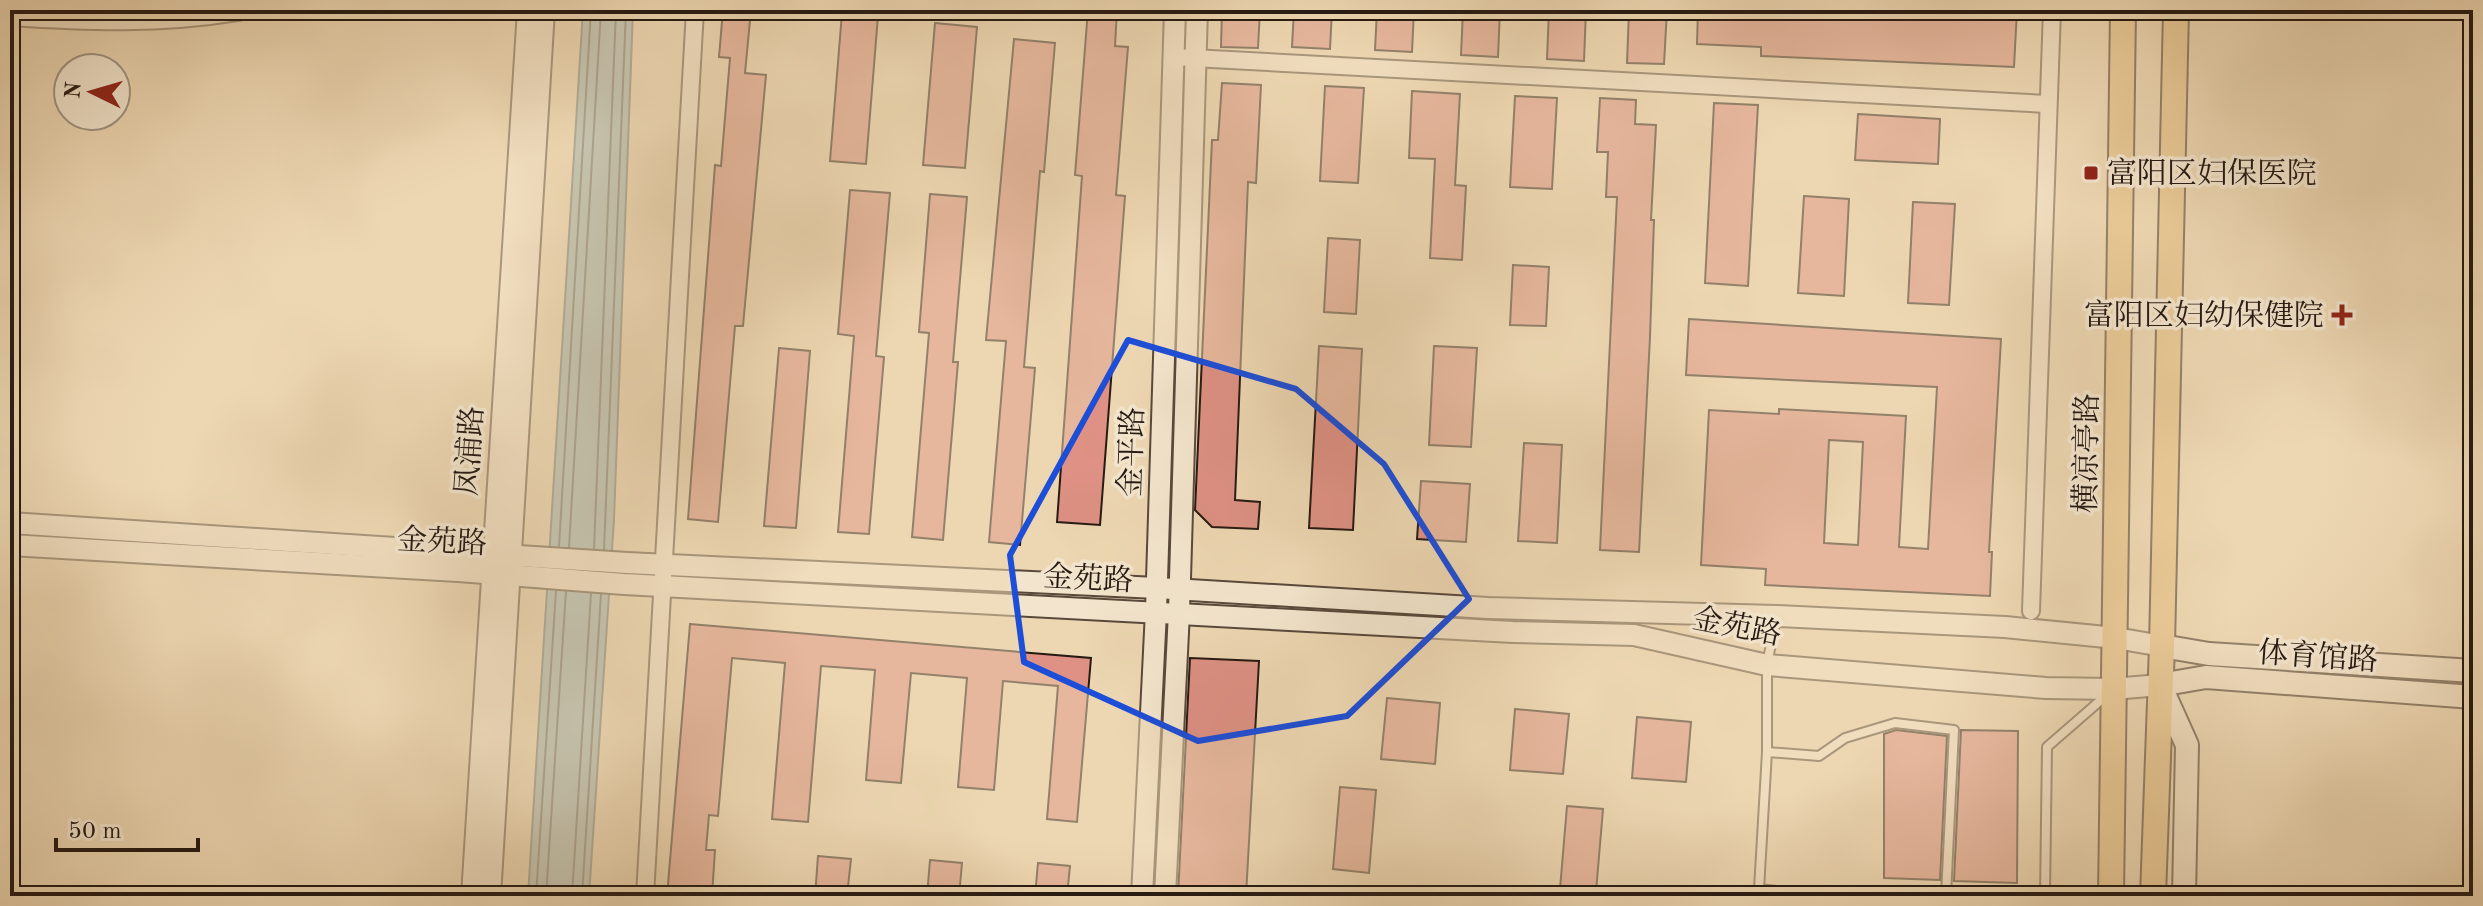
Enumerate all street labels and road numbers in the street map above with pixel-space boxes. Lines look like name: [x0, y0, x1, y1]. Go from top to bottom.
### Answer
street label: 横凉亭路: [2069, 393, 2104, 513]
street label: 凤浦路: [450, 405, 489, 497]
street label: 金平路: [1113, 406, 1150, 498]
street label: 金苑路: [396, 523, 488, 560]
street label: 金苑路: [1042, 560, 1134, 597]
street label: 金苑路: [1690, 602, 1784, 651]
street label: 体育馆路: [2257, 636, 2379, 677]

